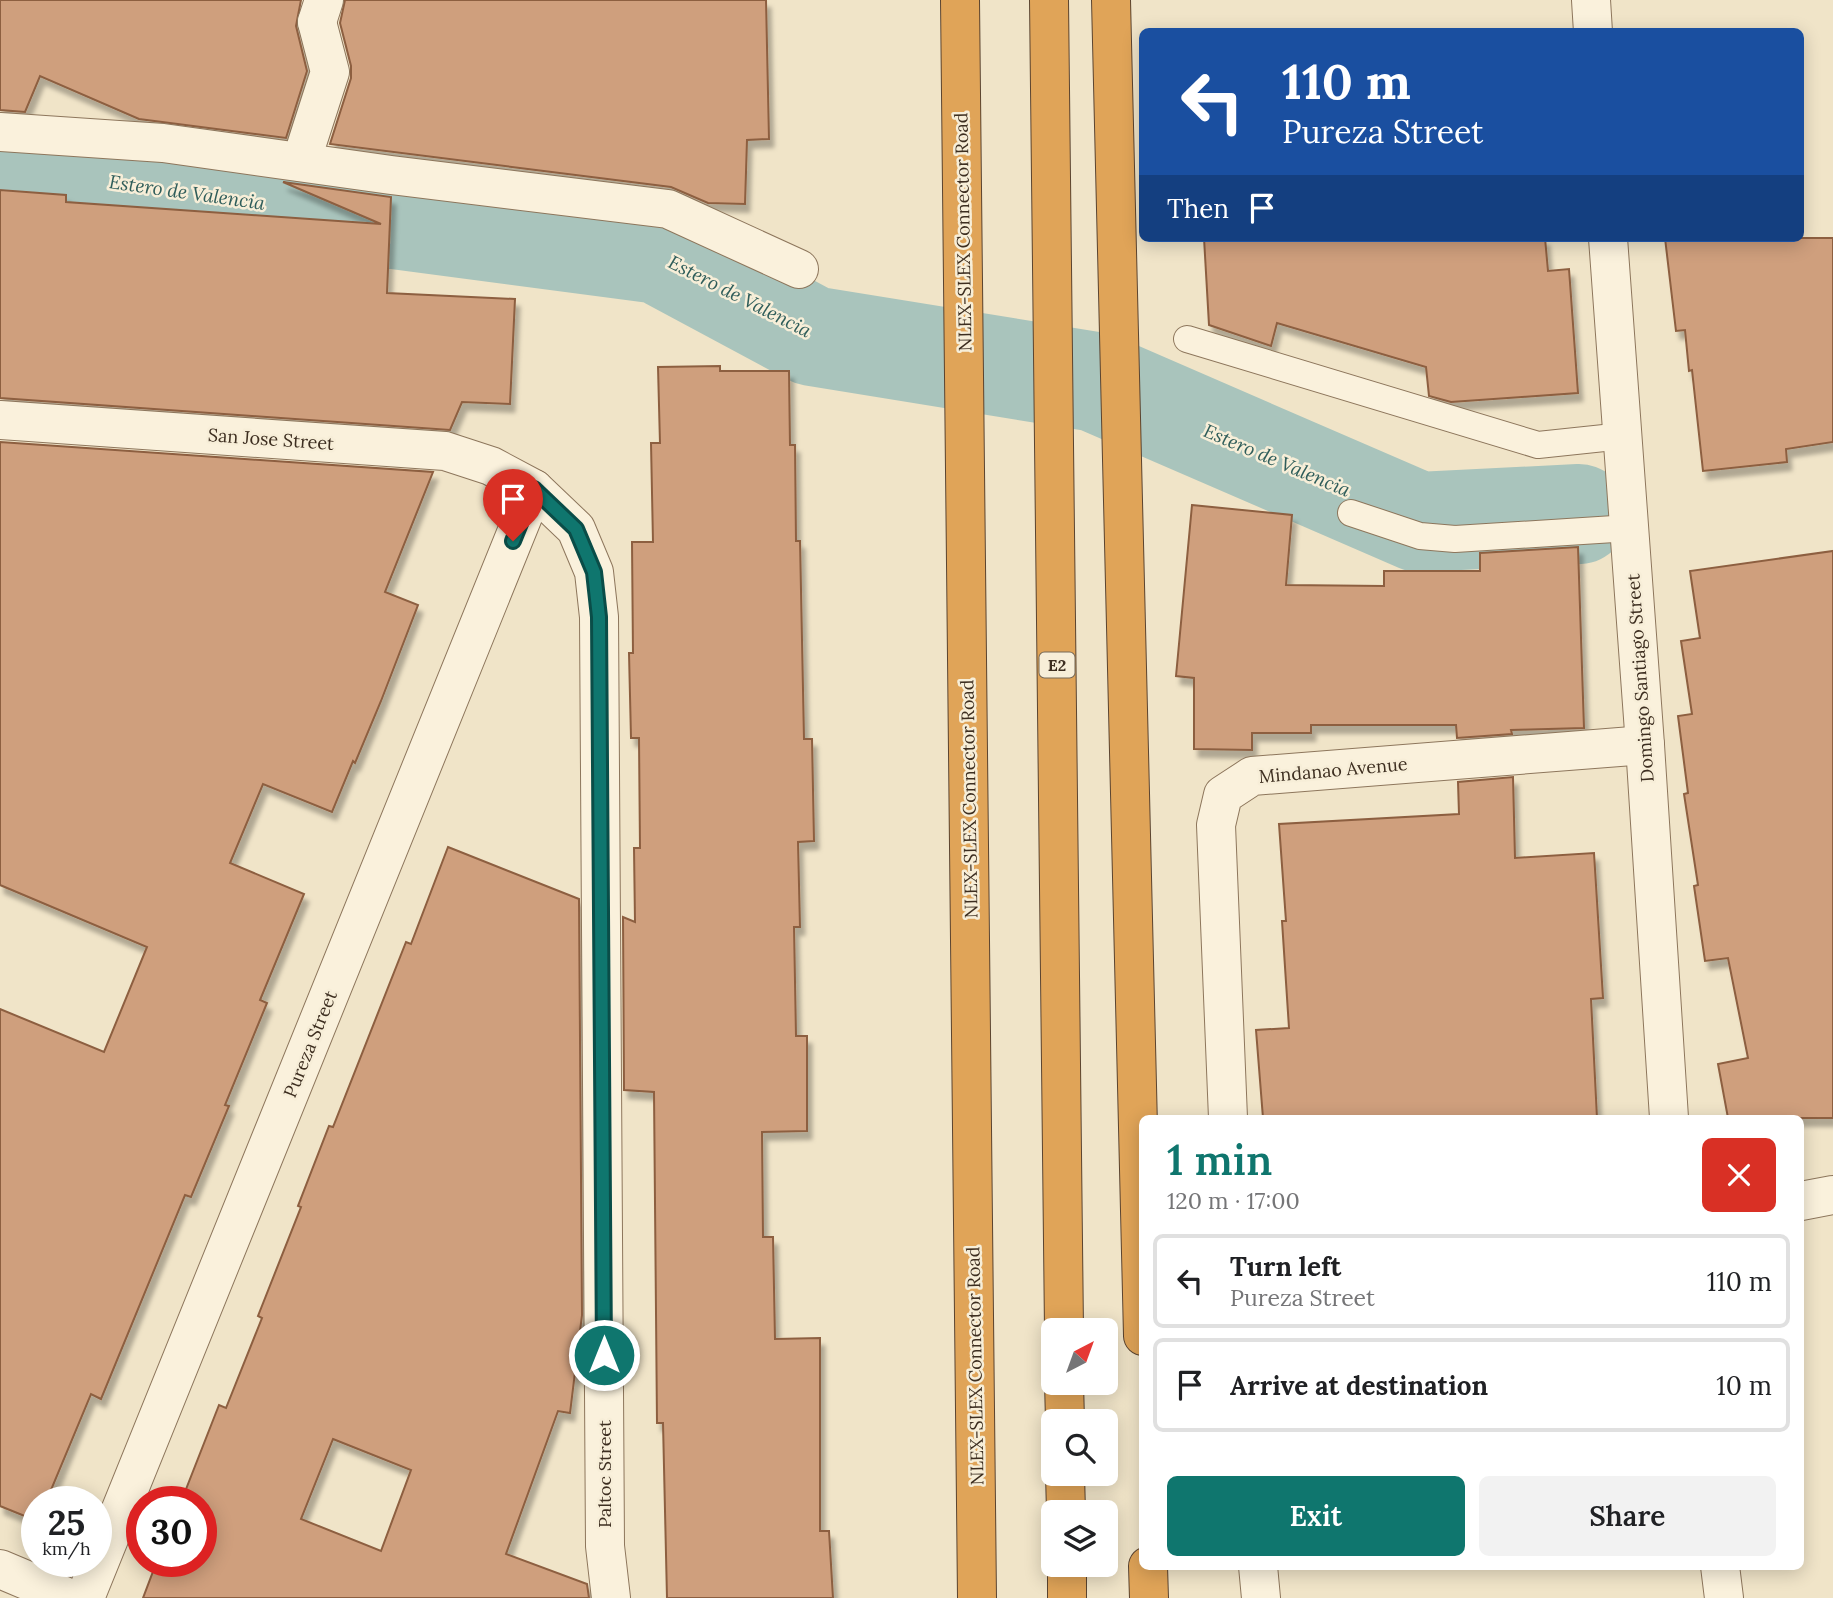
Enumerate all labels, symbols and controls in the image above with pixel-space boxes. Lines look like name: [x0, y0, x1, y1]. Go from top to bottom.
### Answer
text: 110 m: [1282, 50, 1411, 112]
icon: left: [1167, 56, 1258, 147]
text: Pureza Street: [1282, 111, 1483, 152]
street label: NLEX-SLEX Connector Road: [949, 112, 977, 352]
water label: Estero de Valencia: [107, 169, 267, 215]
icon: arrive: [1243, 189, 1281, 227]
text: Then: [1167, 192, 1229, 225]
water label: Estero de Valencia: [664, 250, 816, 343]
water label: Estero de Valencia: [1200, 418, 1355, 502]
street label: San Jose Street: [207, 423, 335, 455]
pin: [483, 469, 543, 541]
icon: arrive: [494, 480, 532, 518]
street label: Domingo Santiago Street: [1621, 573, 1659, 783]
road number: E2: [1040, 652, 1074, 678]
street label: NLEX-SLEX Connector Road: [955, 679, 983, 919]
street label: Mindanao Avenue: [1258, 752, 1409, 788]
street label: Pureza Street: [278, 987, 342, 1101]
text: 1 min: [1167, 1133, 1272, 1187]
button: close: [1702, 1138, 1776, 1212]
text: 120 m · 17:00: [1167, 1186, 1300, 1215]
street label: NLEX-SLEX Connector Road: [961, 1246, 989, 1486]
text: Turn left: [1230, 1250, 1341, 1283]
icon: left: [1171, 1262, 1209, 1300]
text: 110 m: [1707, 1265, 1772, 1298]
text: Pureza Street: [1230, 1283, 1375, 1312]
position arrow: [567, 1318, 641, 1392]
north arrow: [1041, 1318, 1118, 1395]
map controls: [1041, 1318, 1118, 1577]
icon: arrive: [1171, 1366, 1209, 1404]
text: Arrive at destination: [1230, 1369, 1488, 1402]
text: 10 m: [1716, 1369, 1772, 1402]
button: search: [1041, 1409, 1118, 1486]
street label: Paltoc Street: [593, 1420, 616, 1528]
button: Exit: [1167, 1476, 1465, 1556]
button: Share: [1479, 1476, 1776, 1556]
speed limit sign: 30: [126, 1486, 217, 1577]
text: 25: [48, 1500, 85, 1545]
button: layers: [1041, 1500, 1118, 1577]
text: km/h: [42, 1537, 91, 1560]

